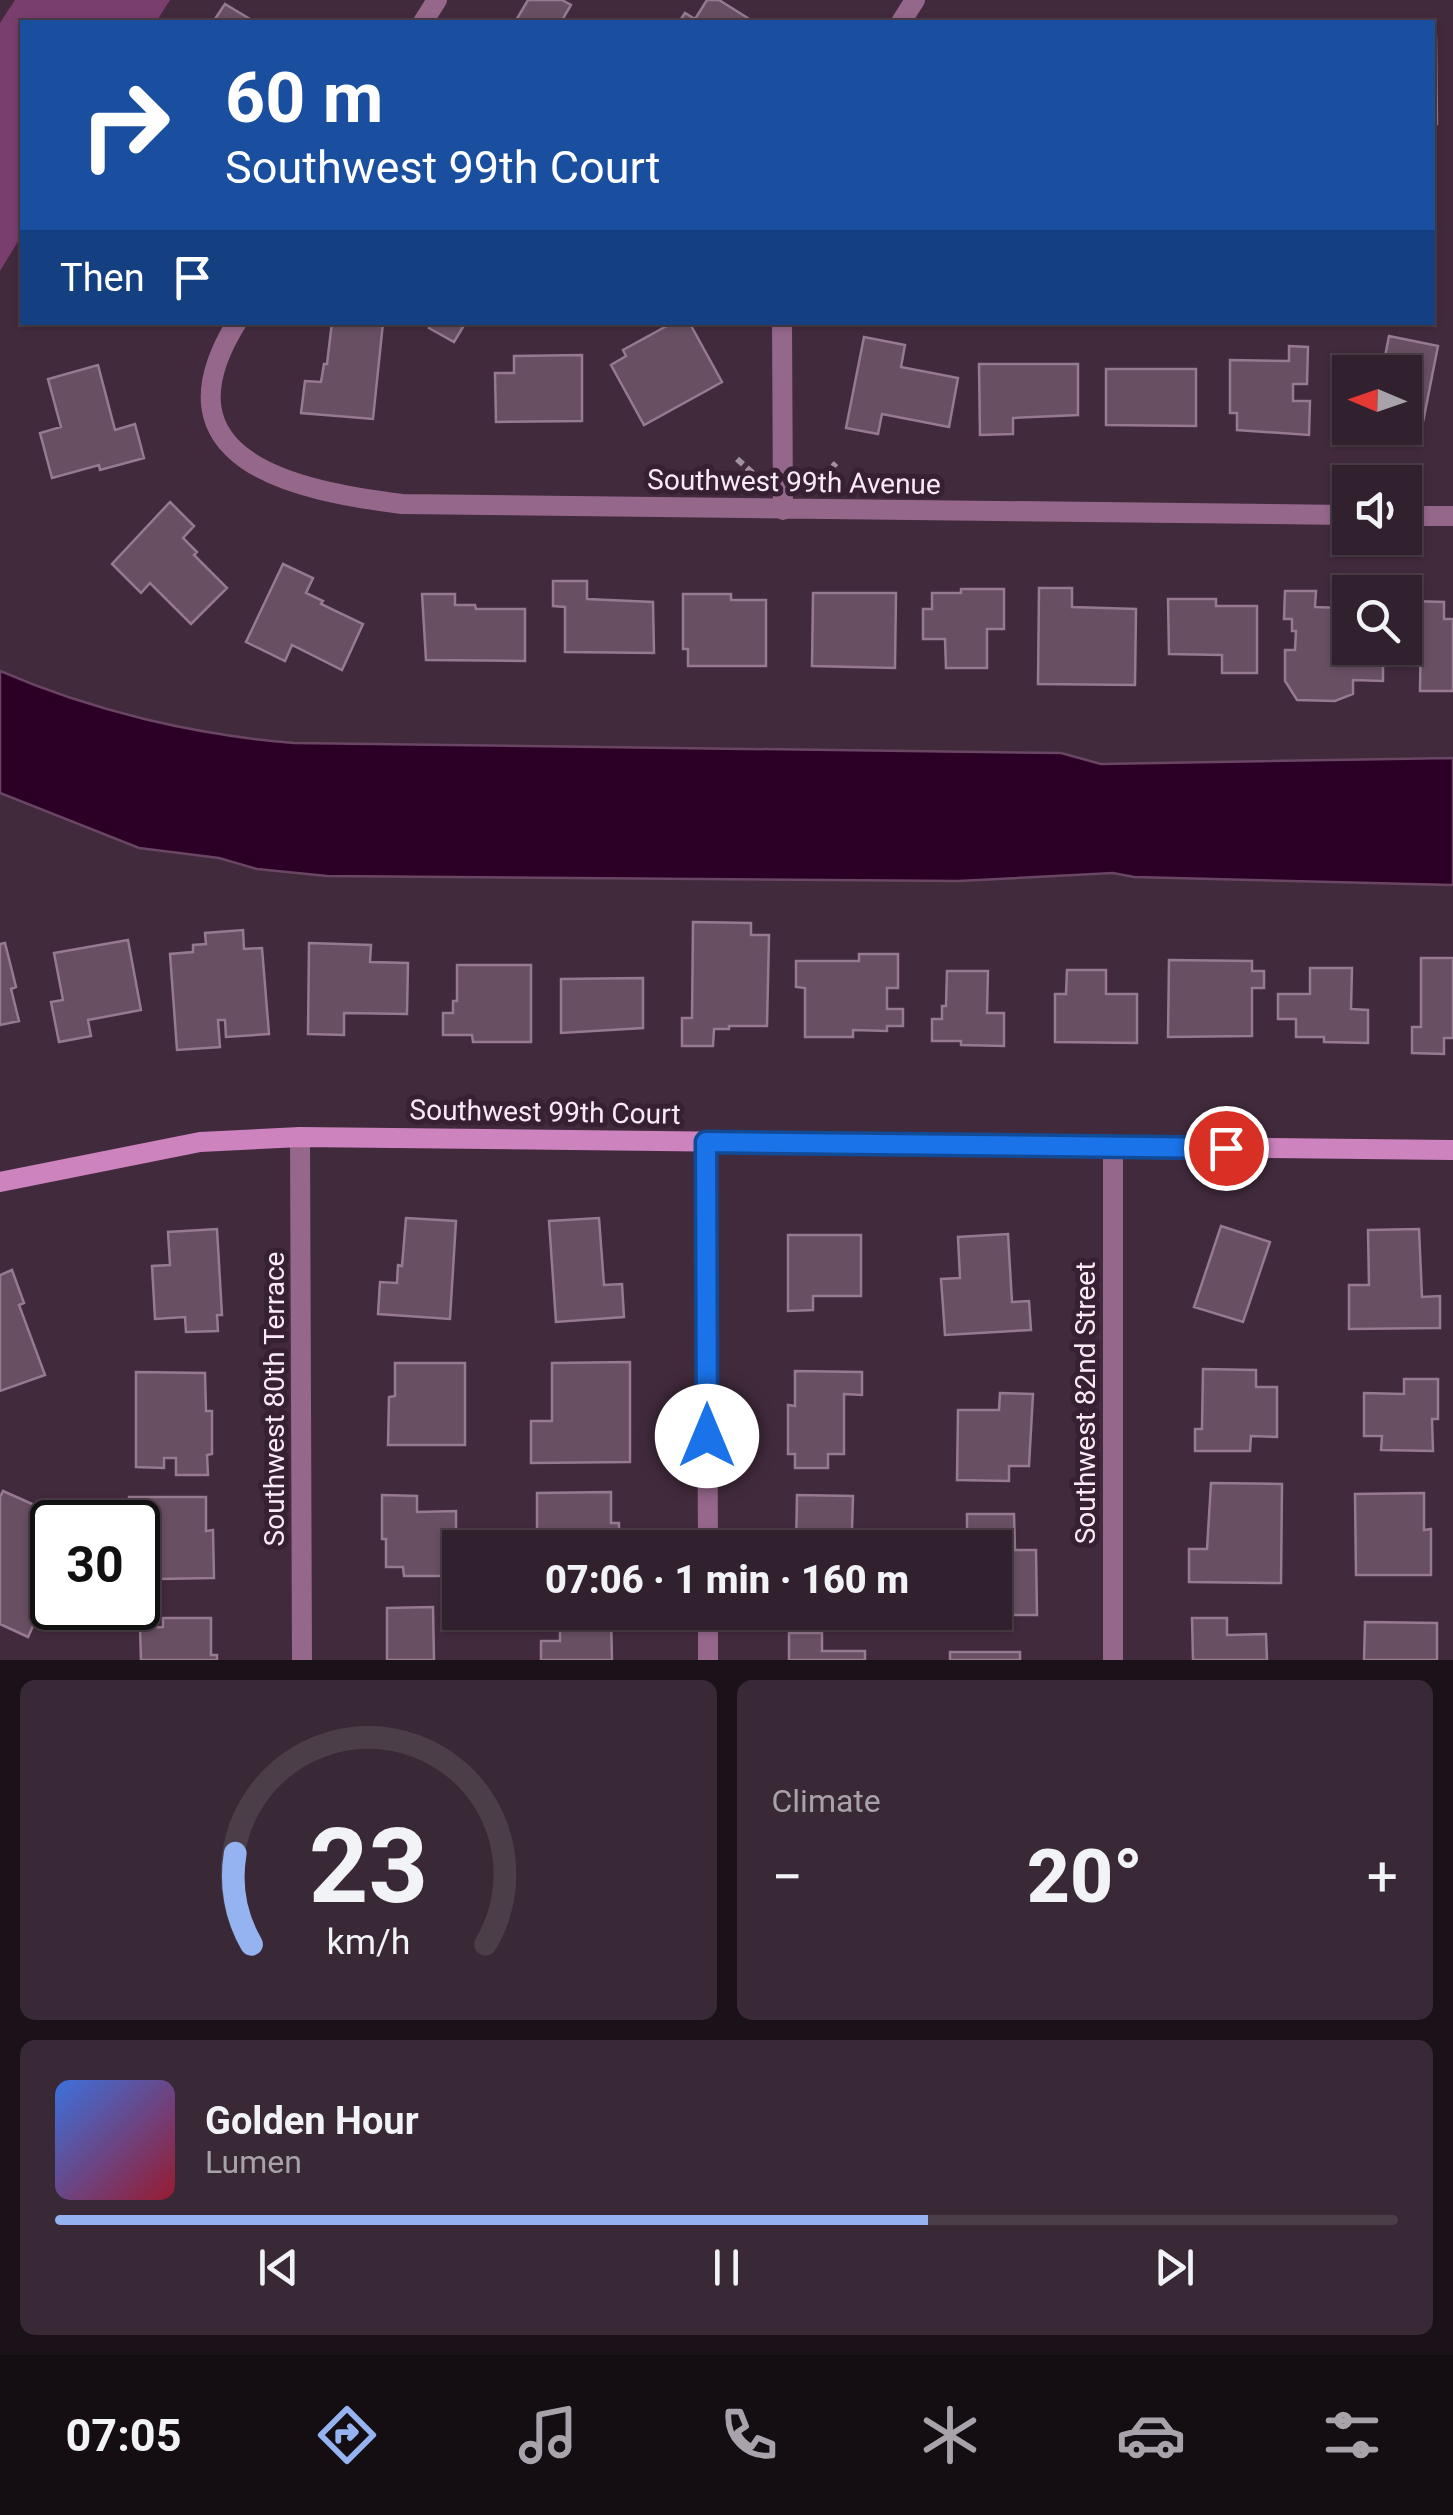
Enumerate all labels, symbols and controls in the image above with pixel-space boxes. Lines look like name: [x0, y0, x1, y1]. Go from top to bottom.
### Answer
text: 60 m: [225, 57, 383, 139]
icon: right: [60, 60, 190, 190]
text: Southwest 99th Court: [225, 141, 661, 194]
icon: arrive: [165, 250, 220, 305]
text: Then: [60, 256, 145, 300]
north arrow: [1332, 355, 1422, 445]
map controls: [1332, 355, 1422, 665]
street label: Southwest 99th Avenue: [647, 463, 941, 501]
button: sound: [1332, 465, 1422, 555]
button: search: [1332, 575, 1422, 665]
street label: Southwest 99th Court: [409, 1093, 681, 1131]
pin: [1184, 1106, 1269, 1191]
icon: arrive: [1199, 1121, 1254, 1176]
street label: Southwest 80th Terrace: [258, 1252, 291, 1546]
street label: Southwest 82nd Street: [1069, 1262, 1102, 1544]
position arrow: [655, 1384, 759, 1488]
speed limit sign: 30: [30, 1500, 160, 1630]
text: 07:06 · 1 min · 160 m: [545, 1558, 909, 1602]
text: Climate: [772, 1782, 881, 1820]
text: 23: [309, 1806, 428, 1927]
text: 20°: [1027, 1832, 1143, 1920]
text: −: [772, 1845, 803, 1909]
text: +: [1367, 1845, 1398, 1909]
text: km/h: [326, 1921, 410, 1963]
text: Golden Hour: [205, 2099, 419, 2143]
text: Lumen: [205, 2143, 302, 2181]
icon: previous: [251, 2240, 306, 2295]
icon: pause: [699, 2240, 754, 2295]
icon: next: [1147, 2240, 1202, 2295]
icon: directions: [312, 2400, 382, 2470]
icon: music: [513, 2400, 583, 2470]
icon: phone: [714, 2400, 784, 2470]
icon: climate: [915, 2400, 985, 2470]
icon: car: [1116, 2400, 1186, 2470]
icon: filters: [1317, 2400, 1387, 2470]
text: 07:05: [66, 2409, 181, 2462]

